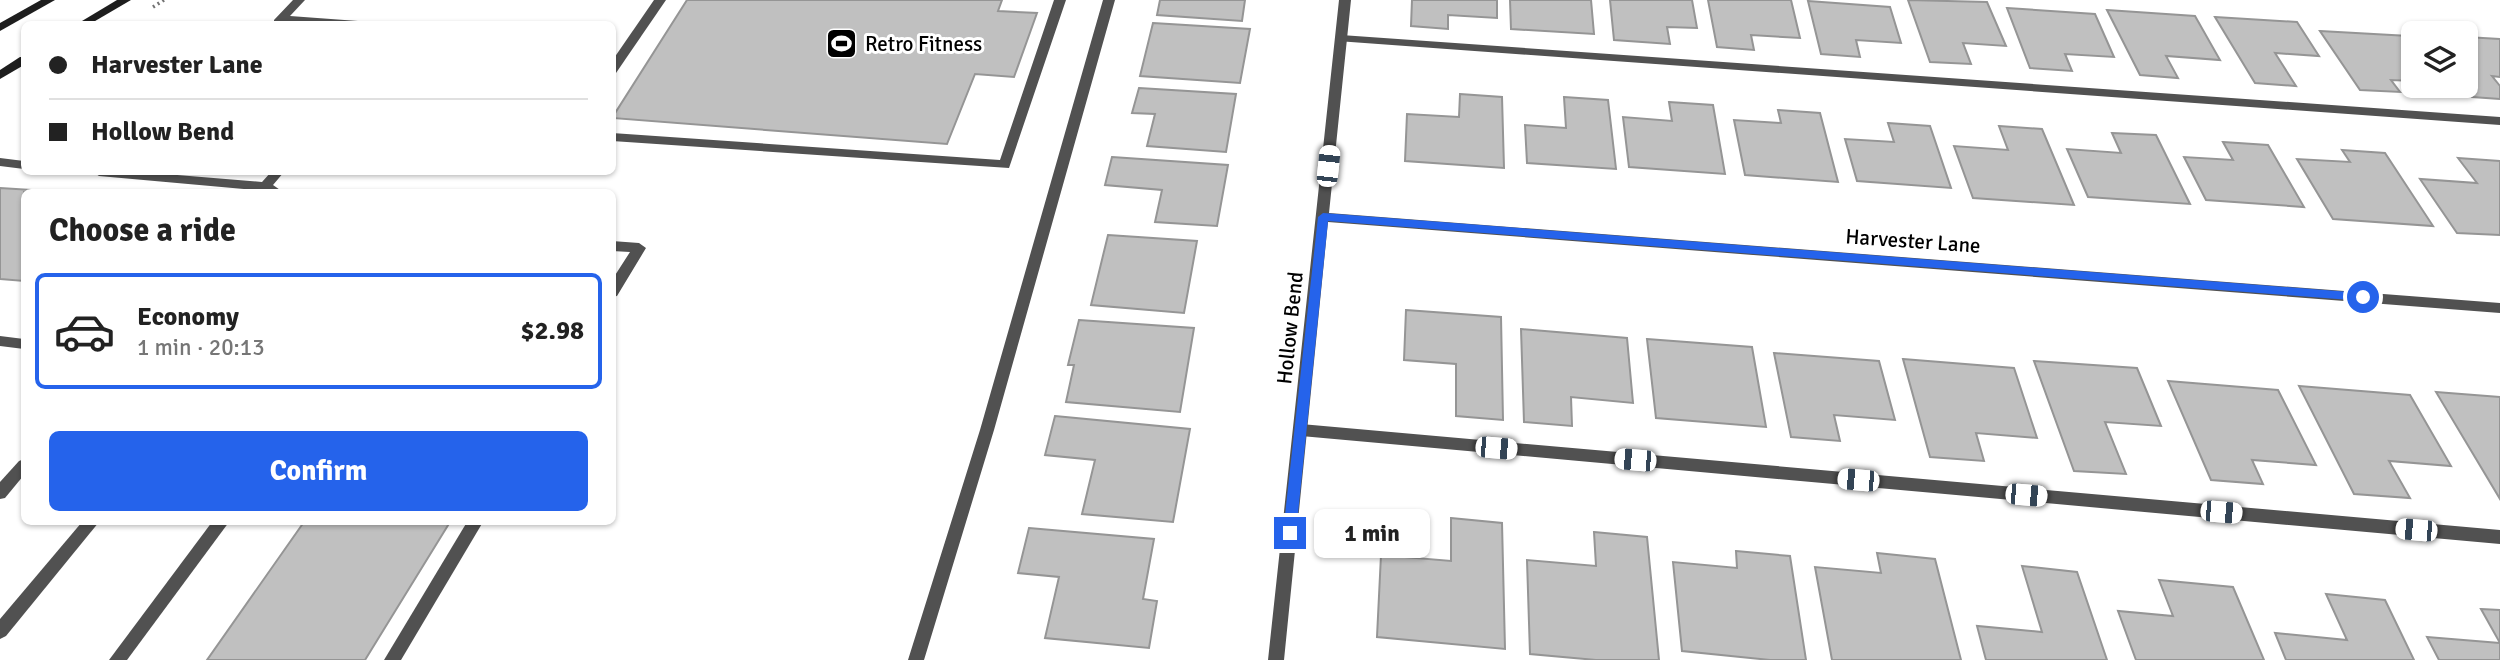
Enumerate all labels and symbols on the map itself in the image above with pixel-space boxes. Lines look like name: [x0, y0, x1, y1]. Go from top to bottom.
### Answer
sports icon: Retro Fitness: [825, 27, 859, 61]
place label: Retro Fitness: [865, 31, 982, 57]
car: [1316, 144, 1341, 188]
street label: Harvester Lane: [1845, 223, 1981, 259]
street label: Hollow Bend: [1271, 270, 1309, 386]
route start: [2347, 281, 2379, 313]
car: [1475, 436, 1518, 460]
car: [1614, 448, 1657, 472]
car: [1837, 468, 1880, 492]
car: [2005, 483, 2048, 507]
car: [2200, 500, 2243, 524]
callout: 1 min: [1314, 508, 1430, 558]
route end: [1274, 517, 1306, 549]
car: [2395, 518, 2438, 542]

